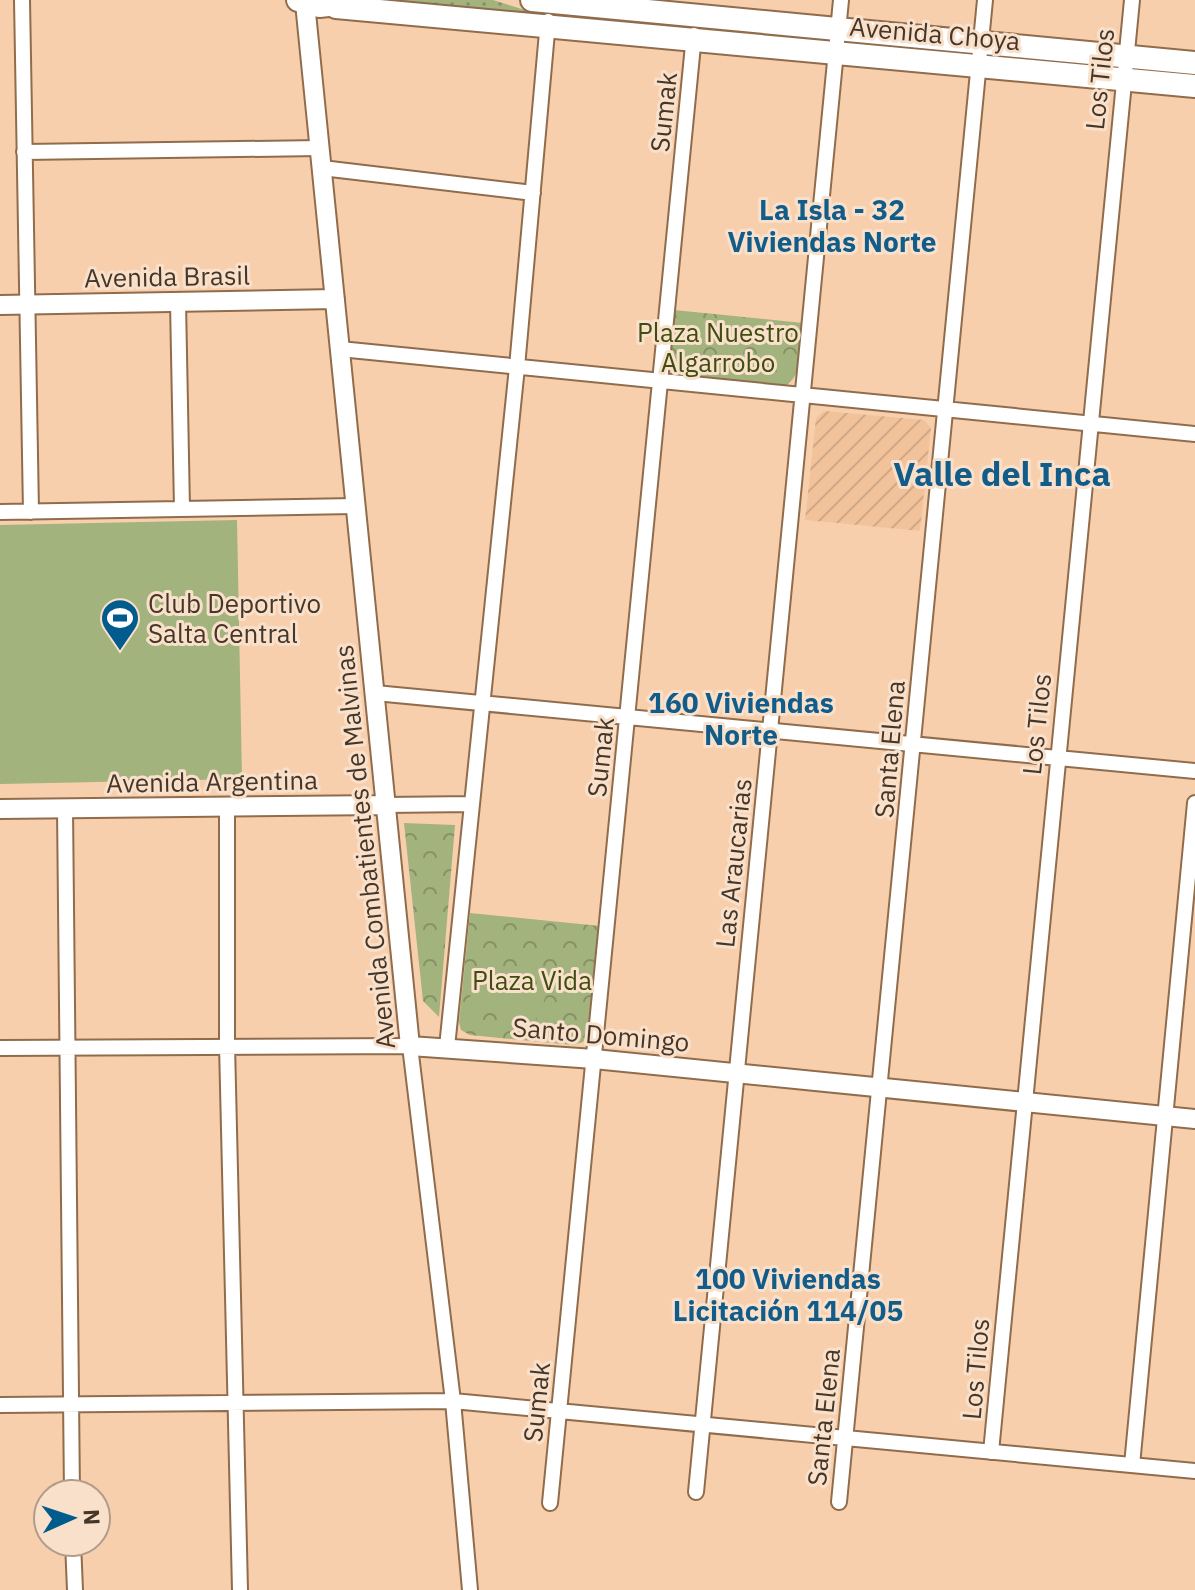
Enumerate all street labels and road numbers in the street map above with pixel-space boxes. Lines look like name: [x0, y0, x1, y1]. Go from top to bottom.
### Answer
street label: Avenida Choya: [848, 9, 1022, 57]
street label: Los Tilos: [1077, 27, 1121, 131]
street label: Sumak: [642, 70, 684, 154]
street label: Avenida Brasil: [84, 258, 250, 294]
street label: Avenida Combatientes de Malvinas: [326, 643, 402, 1051]
street label: Los Tilos: [1014, 672, 1058, 776]
street label: Santa Elena: [866, 679, 912, 819]
street label: Sumak: [579, 715, 621, 799]
street label: Avenida Argentina: [106, 762, 318, 800]
street label: Las Araucarias: [707, 777, 759, 949]
street label: Santo Domingo: [511, 1009, 691, 1059]
street label: Los Tilos: [954, 1317, 996, 1421]
street label: Santa Elena: [799, 1346, 847, 1487]
street label: Sumak: [515, 1360, 557, 1444]

